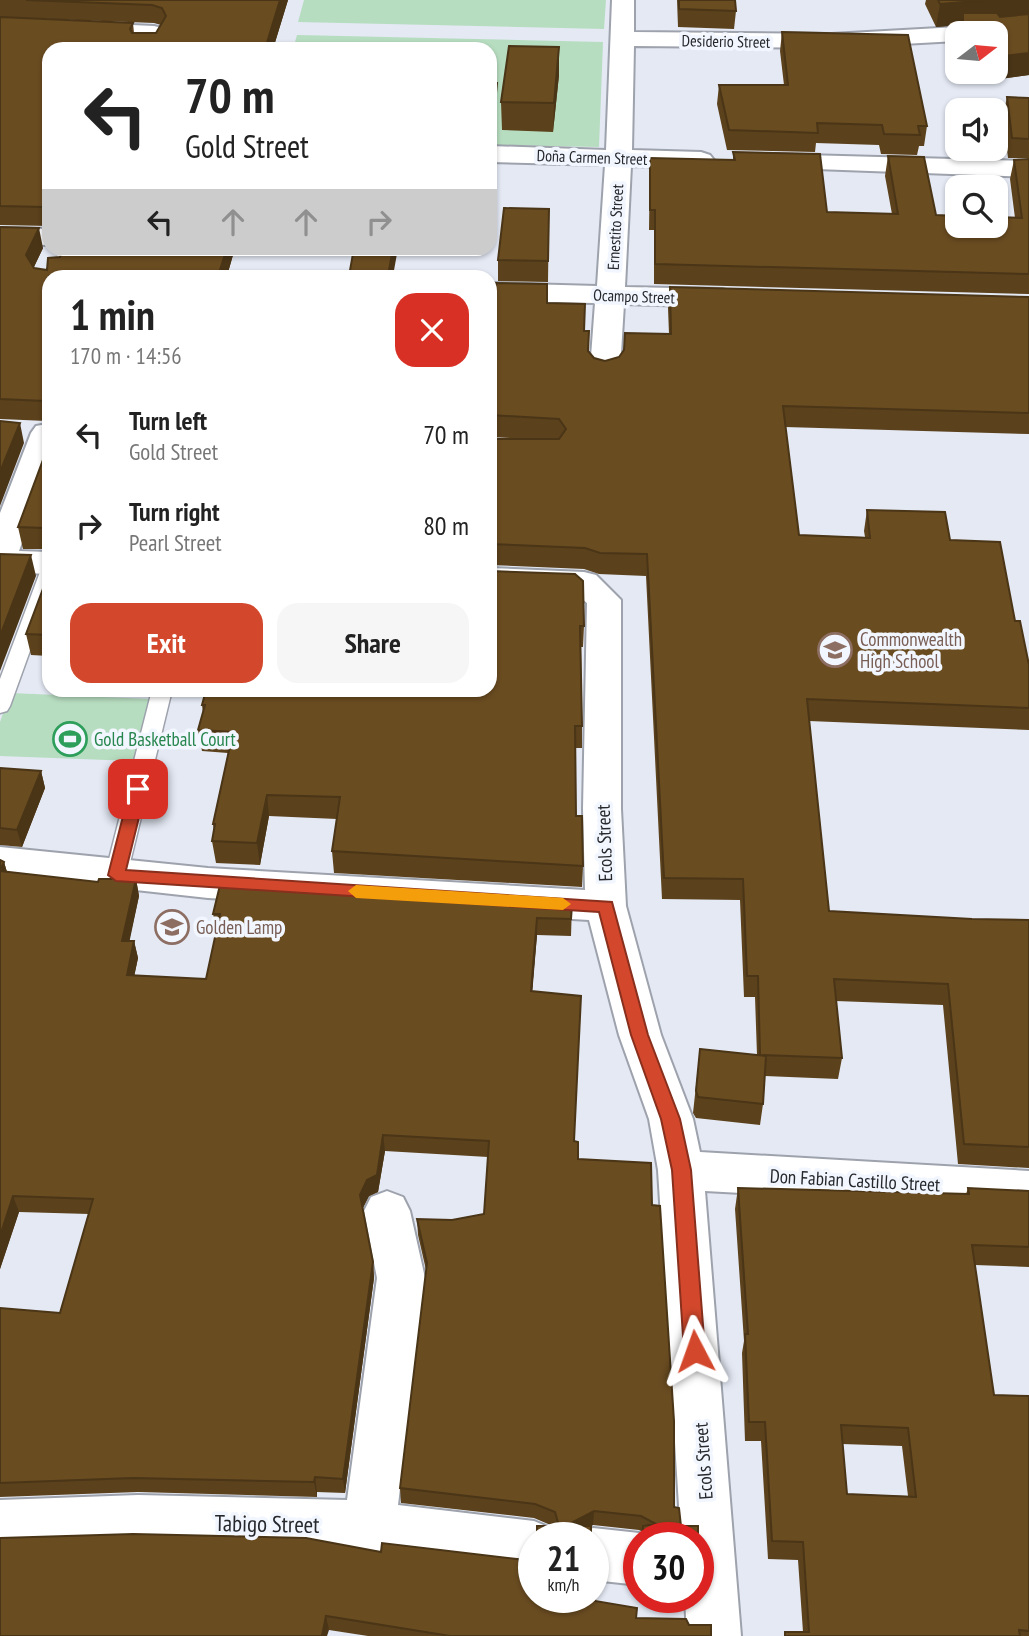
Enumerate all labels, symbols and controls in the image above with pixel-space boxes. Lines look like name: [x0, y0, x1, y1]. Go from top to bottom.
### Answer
north arrow: [945, 21, 1008, 84]
map controls: [945, 21, 1008, 238]
street label: Desiderio Street: [681, 30, 771, 52]
text: 70 m: [185, 63, 274, 127]
icon: left: [70, 70, 161, 161]
button: sound: [945, 98, 1008, 161]
text: Gold Street: [185, 125, 309, 167]
street label: Doña Carmen Street: [536, 145, 648, 169]
button: search: [945, 175, 1008, 238]
street label: Ernestito Street: [603, 183, 627, 270]
icon: left: [141, 203, 179, 241]
icon: ahead: [214, 203, 252, 241]
icon: ahead: [287, 203, 325, 241]
icon: right: [360, 203, 398, 241]
street label: Ocampo Street: [593, 285, 676, 307]
text: 1 min: [70, 287, 155, 342]
button: close: [395, 293, 469, 367]
text: 170 m · 14:56: [70, 341, 182, 370]
text: Turn left: [129, 404, 207, 437]
icon: left: [70, 416, 108, 454]
text: 70 m: [423, 418, 469, 451]
text: Gold Street: [129, 437, 218, 466]
text: Turn right: [129, 495, 220, 528]
icon: right: [70, 507, 108, 545]
text: 80 m: [423, 509, 469, 542]
text: Pearl Street: [129, 528, 222, 557]
button: Exit: [70, 603, 263, 683]
button: Share: [277, 603, 469, 683]
place label: Commonwealth High School: [860, 627, 962, 673]
school or university icon: Commonwealth High School: [816, 631, 854, 669]
sports icon: Gold Basketball Court: [51, 720, 89, 758]
place label: Gold Basketball Court: [94, 727, 236, 751]
pin: [108, 759, 168, 819]
icon: arrive: [119, 770, 157, 808]
street label: Ecols Street: [591, 803, 617, 882]
school or university icon: Golden Lamp: [153, 908, 191, 946]
place label: Golden Lamp: [196, 915, 282, 939]
street label: Don Fabian Castillo Street: [769, 1164, 942, 1196]
position arrow: [658, 1314, 732, 1388]
street label: Ecols Street: [688, 1421, 718, 1500]
street label: Tabigo Street: [214, 1508, 320, 1539]
speed limit sign: 30: [623, 1522, 714, 1613]
text: 21: [547, 1535, 580, 1581]
text: km/h: [548, 1573, 579, 1596]

